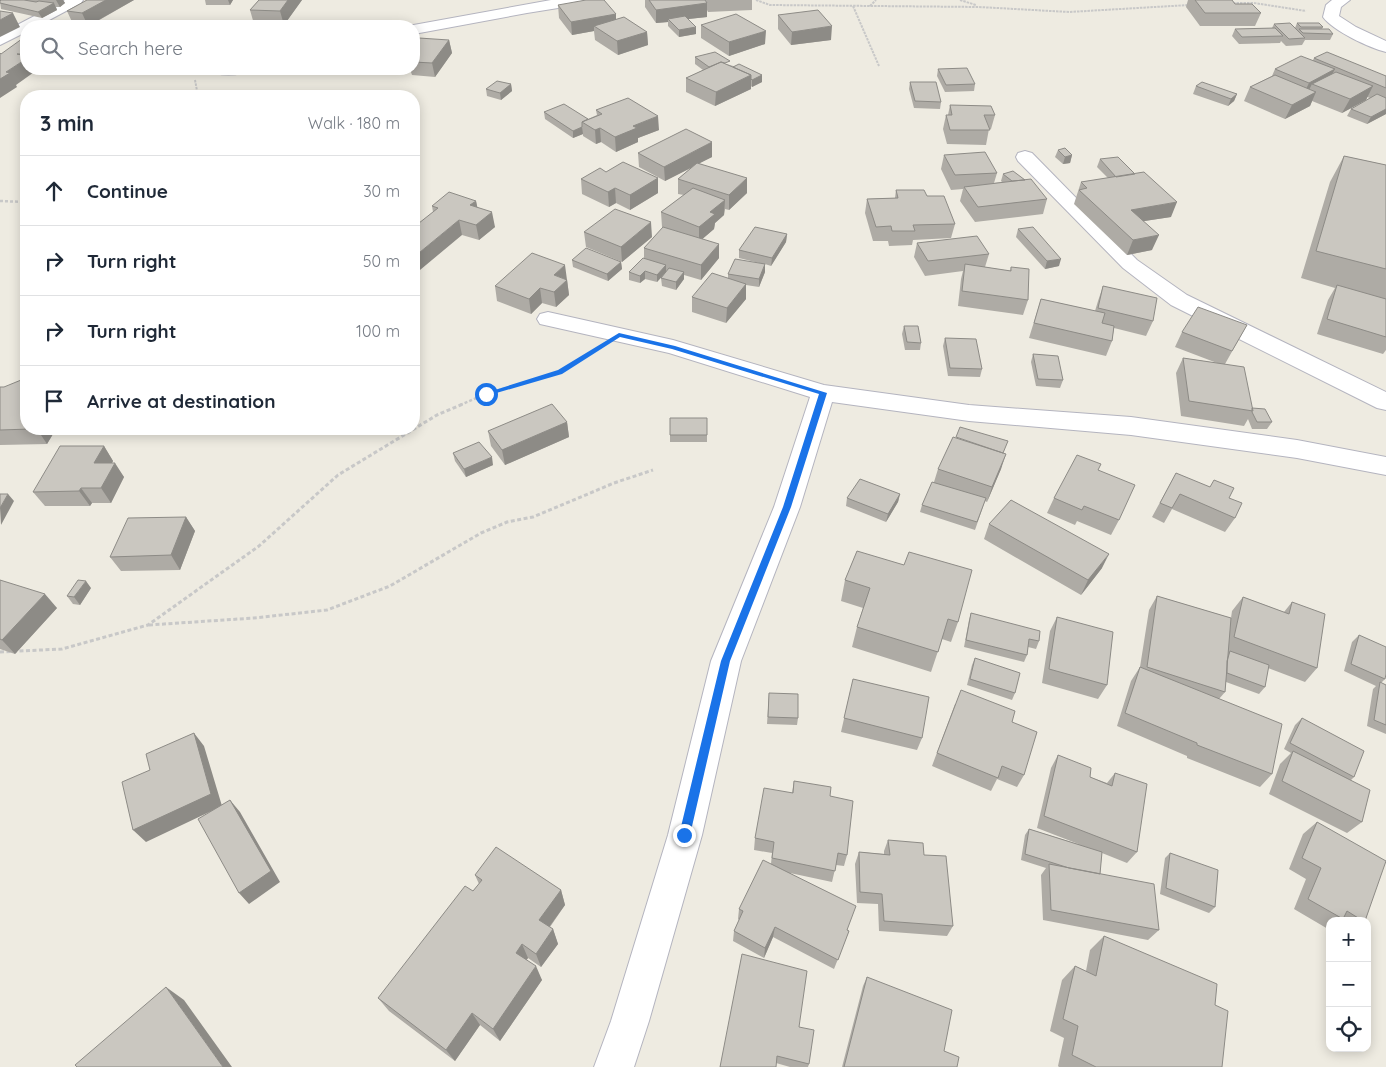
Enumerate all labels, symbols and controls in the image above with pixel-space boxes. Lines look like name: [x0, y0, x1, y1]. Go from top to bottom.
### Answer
search box: [20, 20, 420, 75]
icon: search: [38, 34, 66, 62]
text: Search here: [78, 36, 183, 60]
text: 3 min: [40, 110, 94, 136]
text: Walk · 180 m: [308, 113, 400, 133]
icon: ahead: [40, 177, 68, 205]
text: Continue: [87, 179, 168, 203]
text: 30 m: [363, 181, 400, 201]
icon: right: [40, 247, 68, 275]
text: Turn right: [87, 249, 176, 273]
text: 50 m: [363, 251, 400, 271]
icon: right: [40, 317, 68, 345]
text: Turn right: [87, 319, 176, 343]
text: 100 m: [356, 321, 400, 341]
route start: [475, 383, 498, 406]
icon: arrive: [40, 387, 68, 415]
text: Arrive at destination: [87, 389, 276, 413]
route end: [673, 824, 696, 847]
map controls: [1326, 917, 1371, 1052]
button: +: [1326, 917, 1371, 962]
button: −: [1326, 962, 1371, 1007]
button: locate: [1326, 1007, 1371, 1052]

